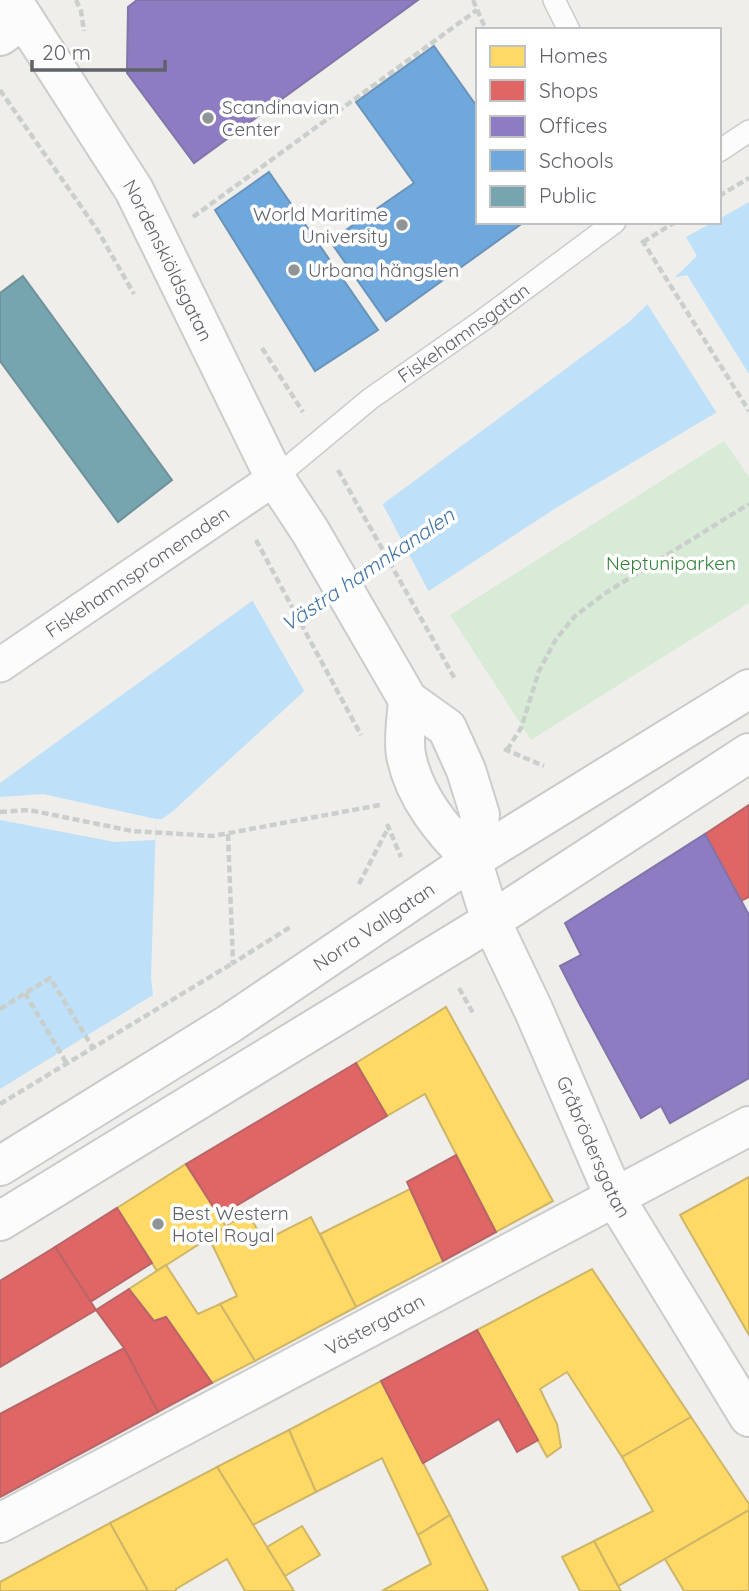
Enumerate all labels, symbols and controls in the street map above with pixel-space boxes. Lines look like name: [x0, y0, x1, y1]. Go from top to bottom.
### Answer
scale bar: [32, 28, 164, 72]
legend: [476, 28, 721, 224]
text: 20 m: [42, 39, 91, 65]
text: Homes: [539, 42, 608, 68]
text: Shops: [539, 77, 598, 103]
place label: Scandinavian Center: [222, 95, 339, 141]
marker: Scandinavian Center: [200, 110, 216, 126]
text: Offices: [539, 112, 607, 138]
text: Schools: [539, 147, 614, 173]
street label: Nordenskiöldsgatan: [118, 175, 218, 345]
text: Public: [539, 182, 596, 208]
place label: World Maritime University: [253, 202, 388, 248]
marker: World Maritime University: [394, 217, 410, 233]
place label: Urbana hängslen: [308, 258, 459, 282]
marker: Urbana hängslen: [286, 262, 302, 278]
street label: Fiskehamnsgatan: [393, 278, 534, 388]
street label: Fiskehamnspromenaden: [41, 501, 234, 643]
water label: Västra hamnkanalen: [276, 501, 460, 637]
park label: Neptuniparken: [606, 551, 736, 575]
street label: Norra Vallgatan: [308, 877, 439, 976]
street label: Gråbrödersgatan: [551, 1072, 636, 1222]
place label: Best Western Hotel Royal: [172, 1201, 289, 1247]
marker: Best Western Hotel Royal: [150, 1216, 166, 1232]
street label: Västergatan: [321, 1288, 428, 1361]

